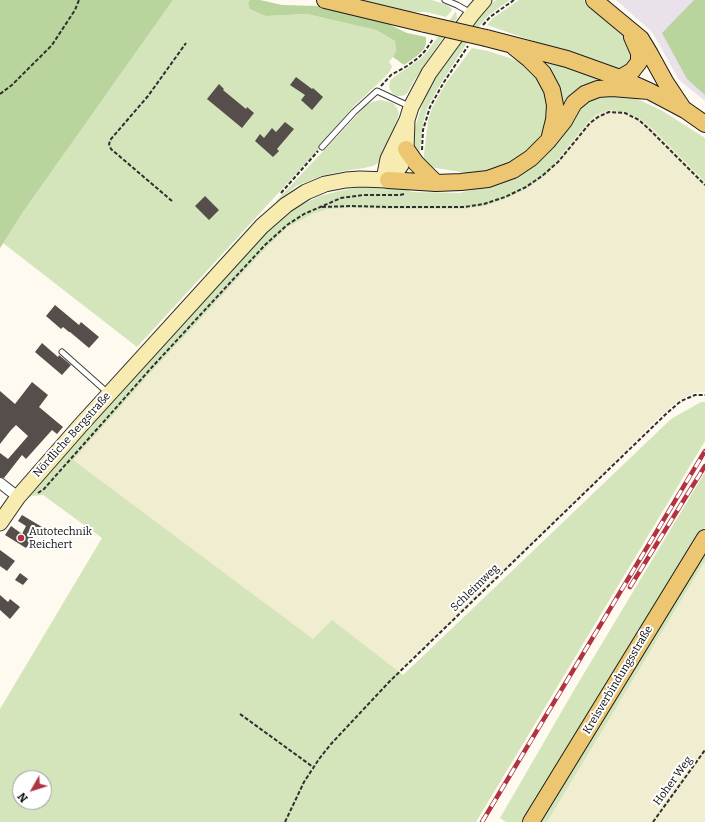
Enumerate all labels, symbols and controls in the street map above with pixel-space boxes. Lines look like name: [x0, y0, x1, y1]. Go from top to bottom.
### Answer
street label: Nördliche Bergstraße: [30, 390, 114, 480]
place label: Autotechnik Reichert: [29, 525, 92, 551]
marker: Autotechnik Reichert: [16, 533, 26, 543]
street label: Schleimweg: [448, 562, 502, 614]
street label: Kreisverbindungsstraße: [580, 623, 656, 737]
street label: Hoher Weg: [651, 754, 695, 808]
north arrow: [12, 770, 52, 810]
text: N: [15, 790, 31, 805]

